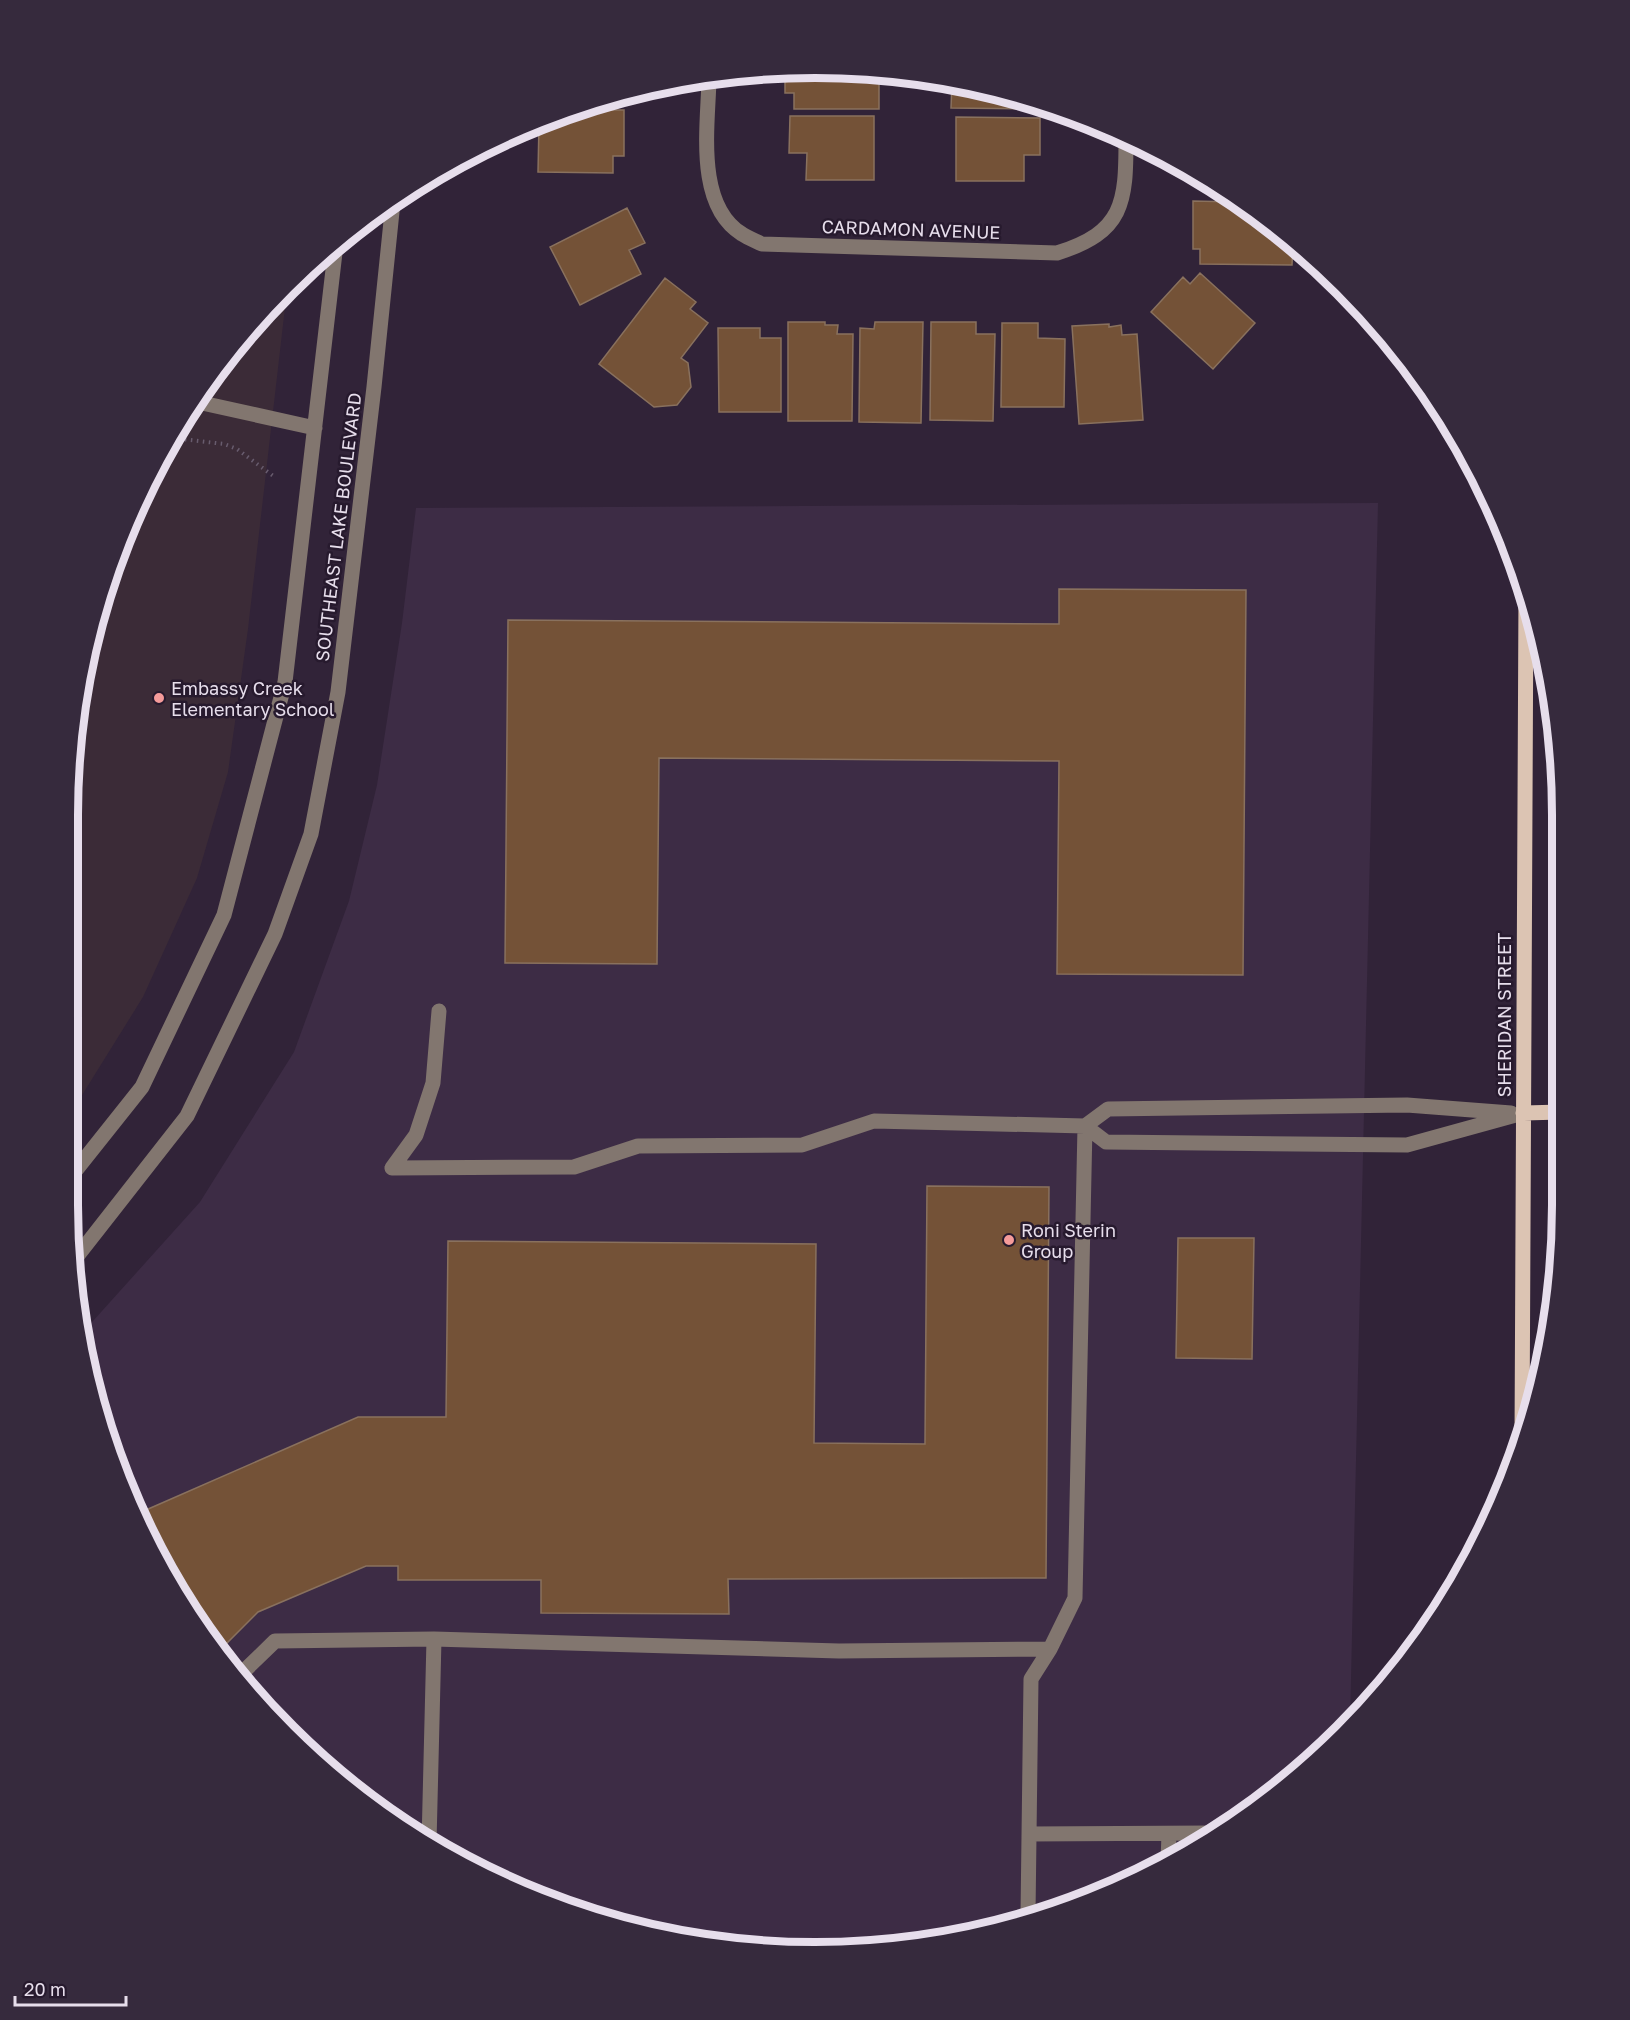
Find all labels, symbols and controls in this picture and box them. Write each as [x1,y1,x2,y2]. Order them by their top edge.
street label: CARDAMON AVENUE [821,215,1001,243]
street label: SOUTHEAST LAKE BOULEVARD [311,391,365,663]
place label: Embassy Creek Elementary School [171,677,335,720]
marker: Embassy Creek Elementary School [152,691,166,705]
street label: SHERIDAN STREET [1493,933,1515,1097]
place label: Roni Sterin Group [1021,1219,1116,1262]
marker: Roni Sterin Group [1002,1233,1016,1247]
scale bar [15,1969,126,2007]
text: 20 m [24,1978,66,2000]

